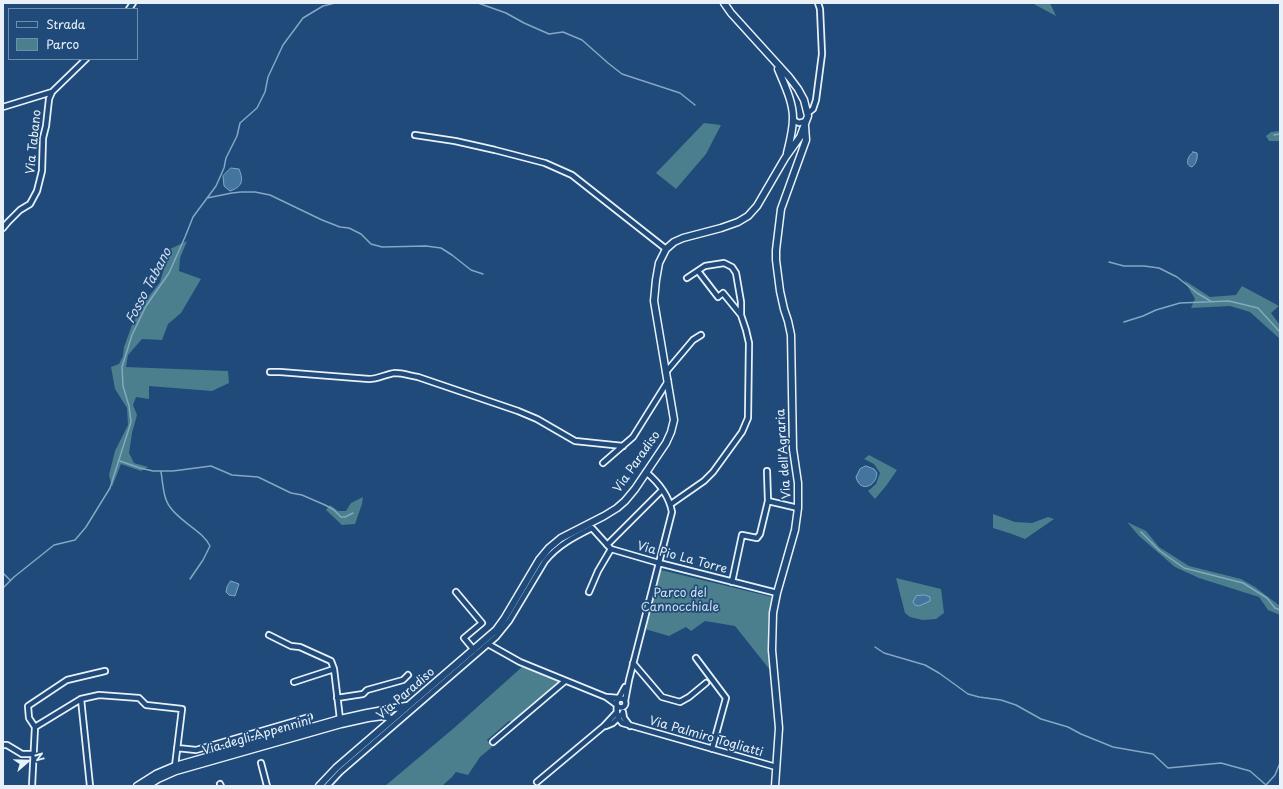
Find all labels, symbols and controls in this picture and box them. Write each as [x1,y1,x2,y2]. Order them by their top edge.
legend [8,8,138,60]
text: Strada [46,15,85,33]
text: Parco [46,35,79,53]
street label: Via Tabano [23,109,45,175]
water label: Fosso Tabano [123,246,175,326]
street label: Via dell'Agraria [774,408,794,500]
street label: Via Paradiso [611,429,663,495]
street label: Via Pio La Torre [635,539,729,577]
park label: Parco del Cannocchiale [641,587,719,615]
street label: Via Paradiso [374,665,438,723]
street label: Via degli Appennini [201,714,313,758]
street label: Via Palmiro Togliatti [647,714,765,760]
north arrow [8,741,48,781]
text: N [30,750,49,764]

